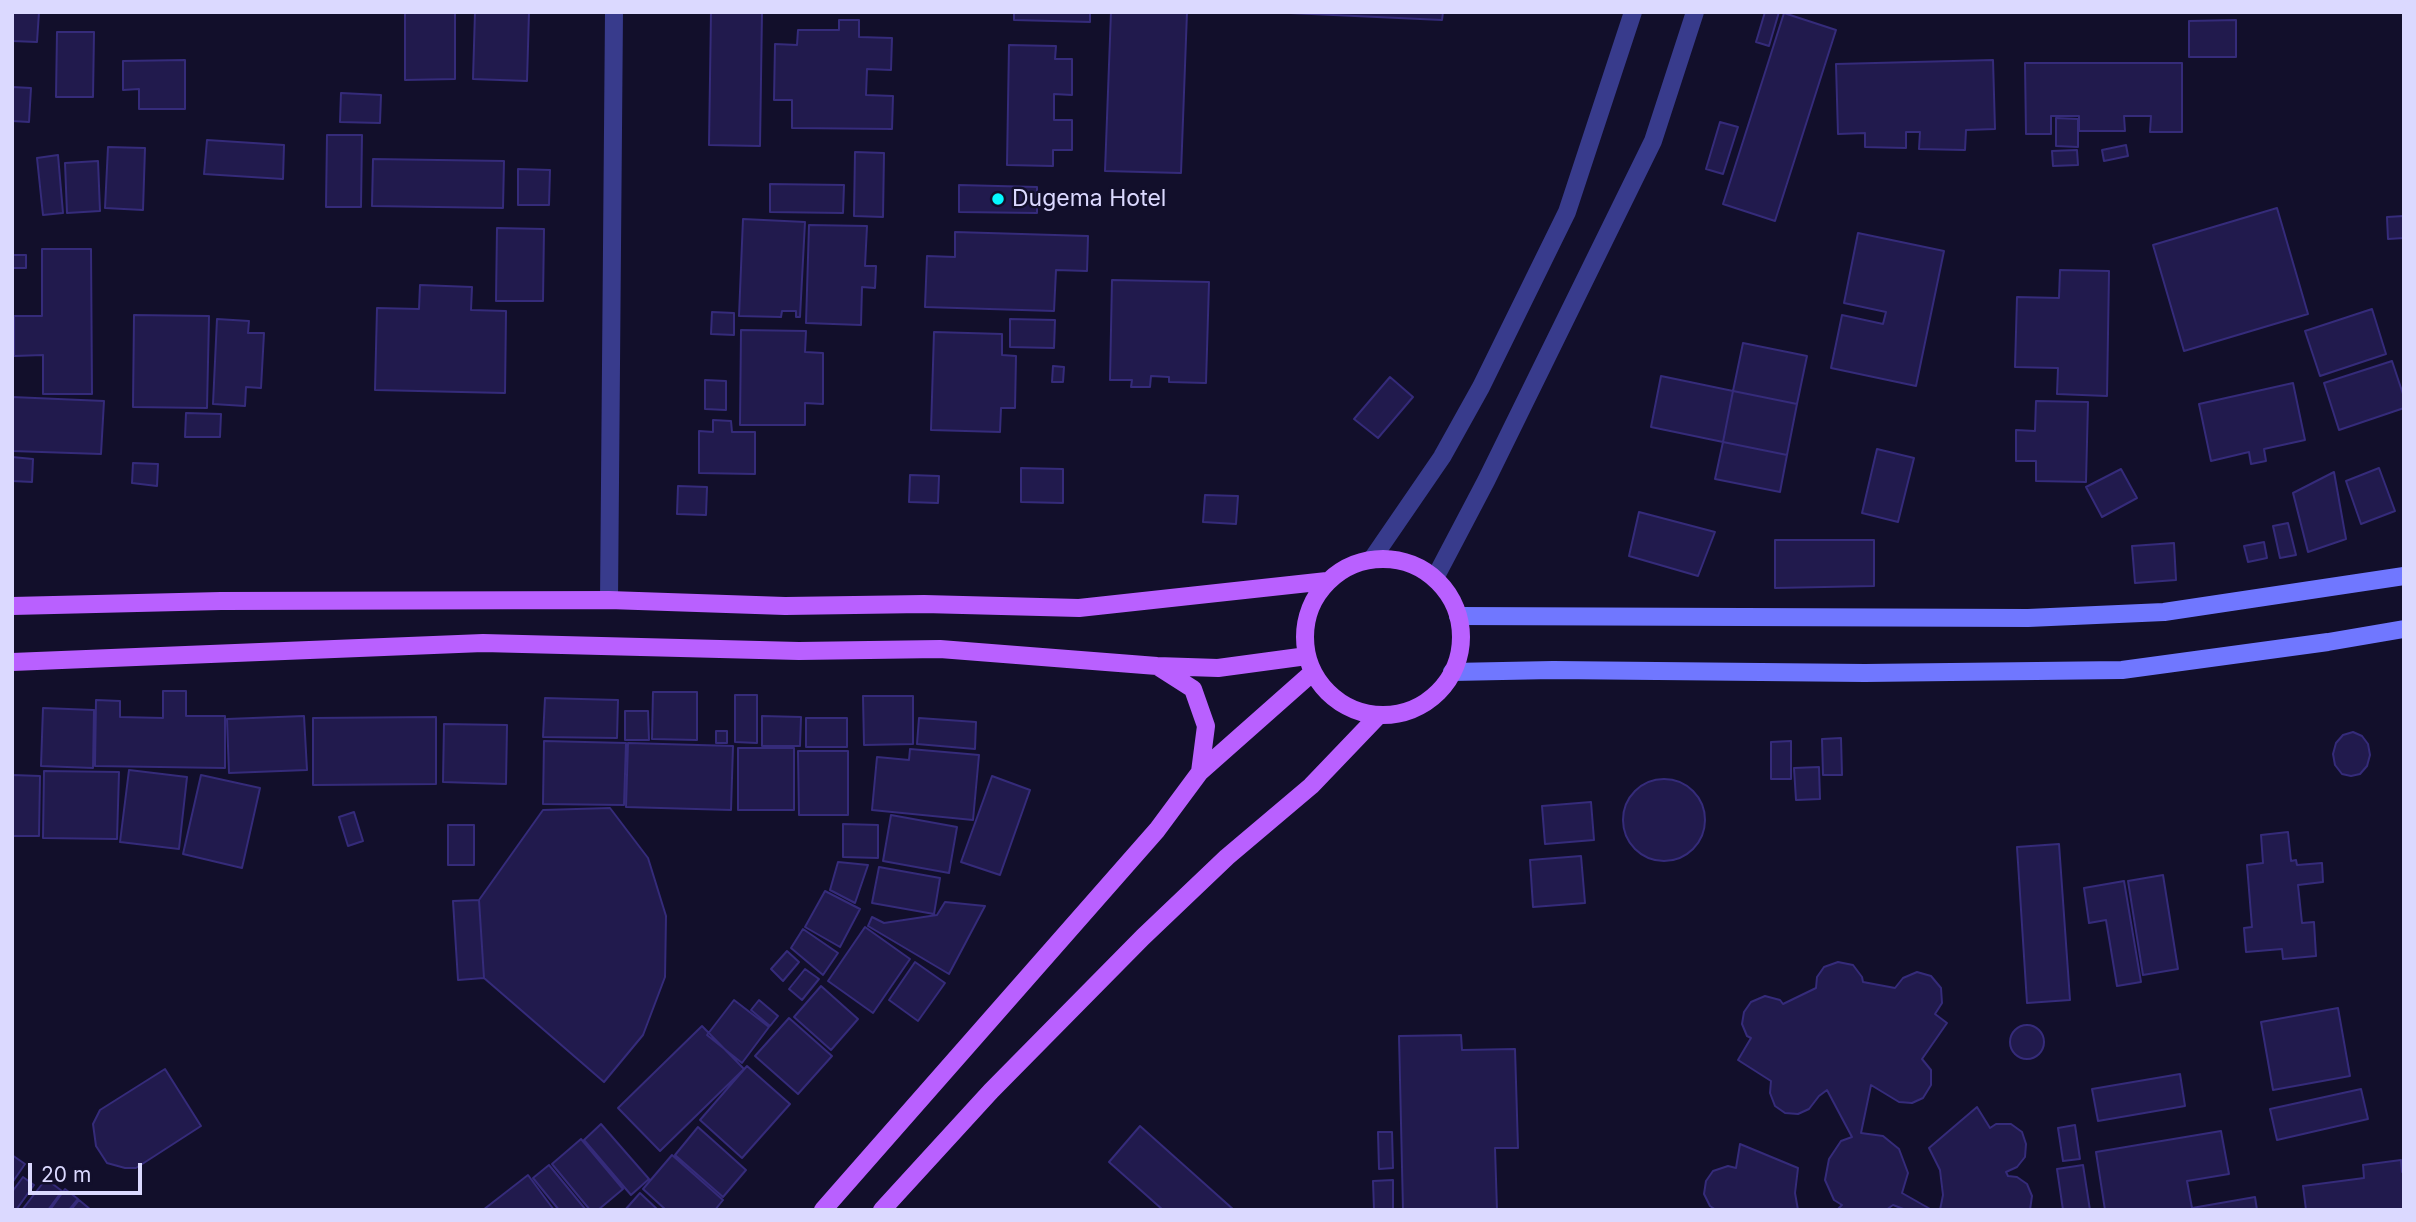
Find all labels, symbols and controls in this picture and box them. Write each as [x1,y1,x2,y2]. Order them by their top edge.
place label: Dugema Hotel [1012,185,1166,213]
marker: Dugema Hotel [990,191,1006,207]
scale bar [32,1148,145,1192]
text: 20 m [41,1162,91,1187]

